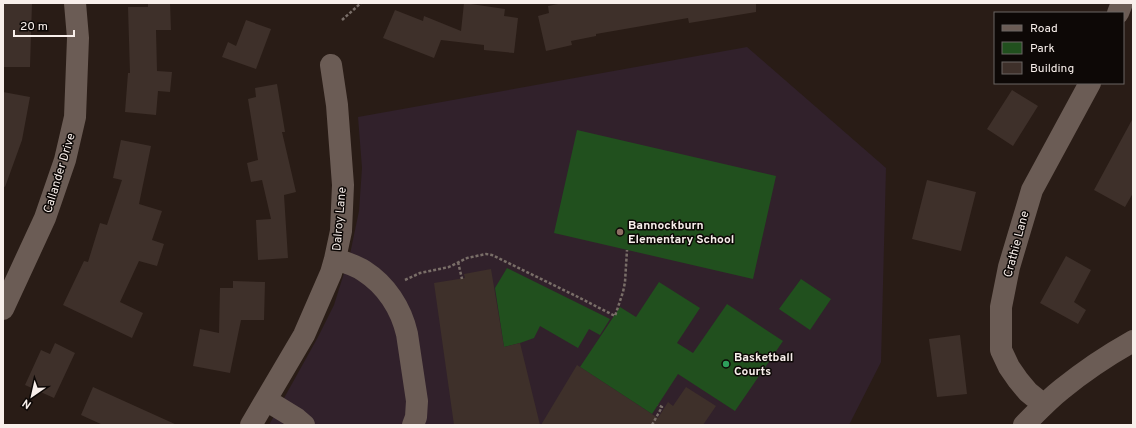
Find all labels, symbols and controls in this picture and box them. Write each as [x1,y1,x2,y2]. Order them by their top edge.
scale bar [14,12,74,38]
legend [994,12,1124,84]
text: 20 m [20,19,48,35]
text: Road [1030,21,1058,37]
text: Park [1030,41,1055,57]
text: Building [1030,61,1074,77]
street label: Callander Drive [40,131,80,215]
street label: Dalroy Lane [329,186,351,252]
street label: Crathie Lane [1000,209,1034,279]
place label: Bannockburn Elementary School [628,218,734,248]
marker: Bannockburn Elementary School [615,227,625,237]
place label: Basketball Courts [734,350,793,380]
marker: Basketball Courts [721,359,731,369]
north arrow [12,376,52,416]
text: N [20,395,34,411]

